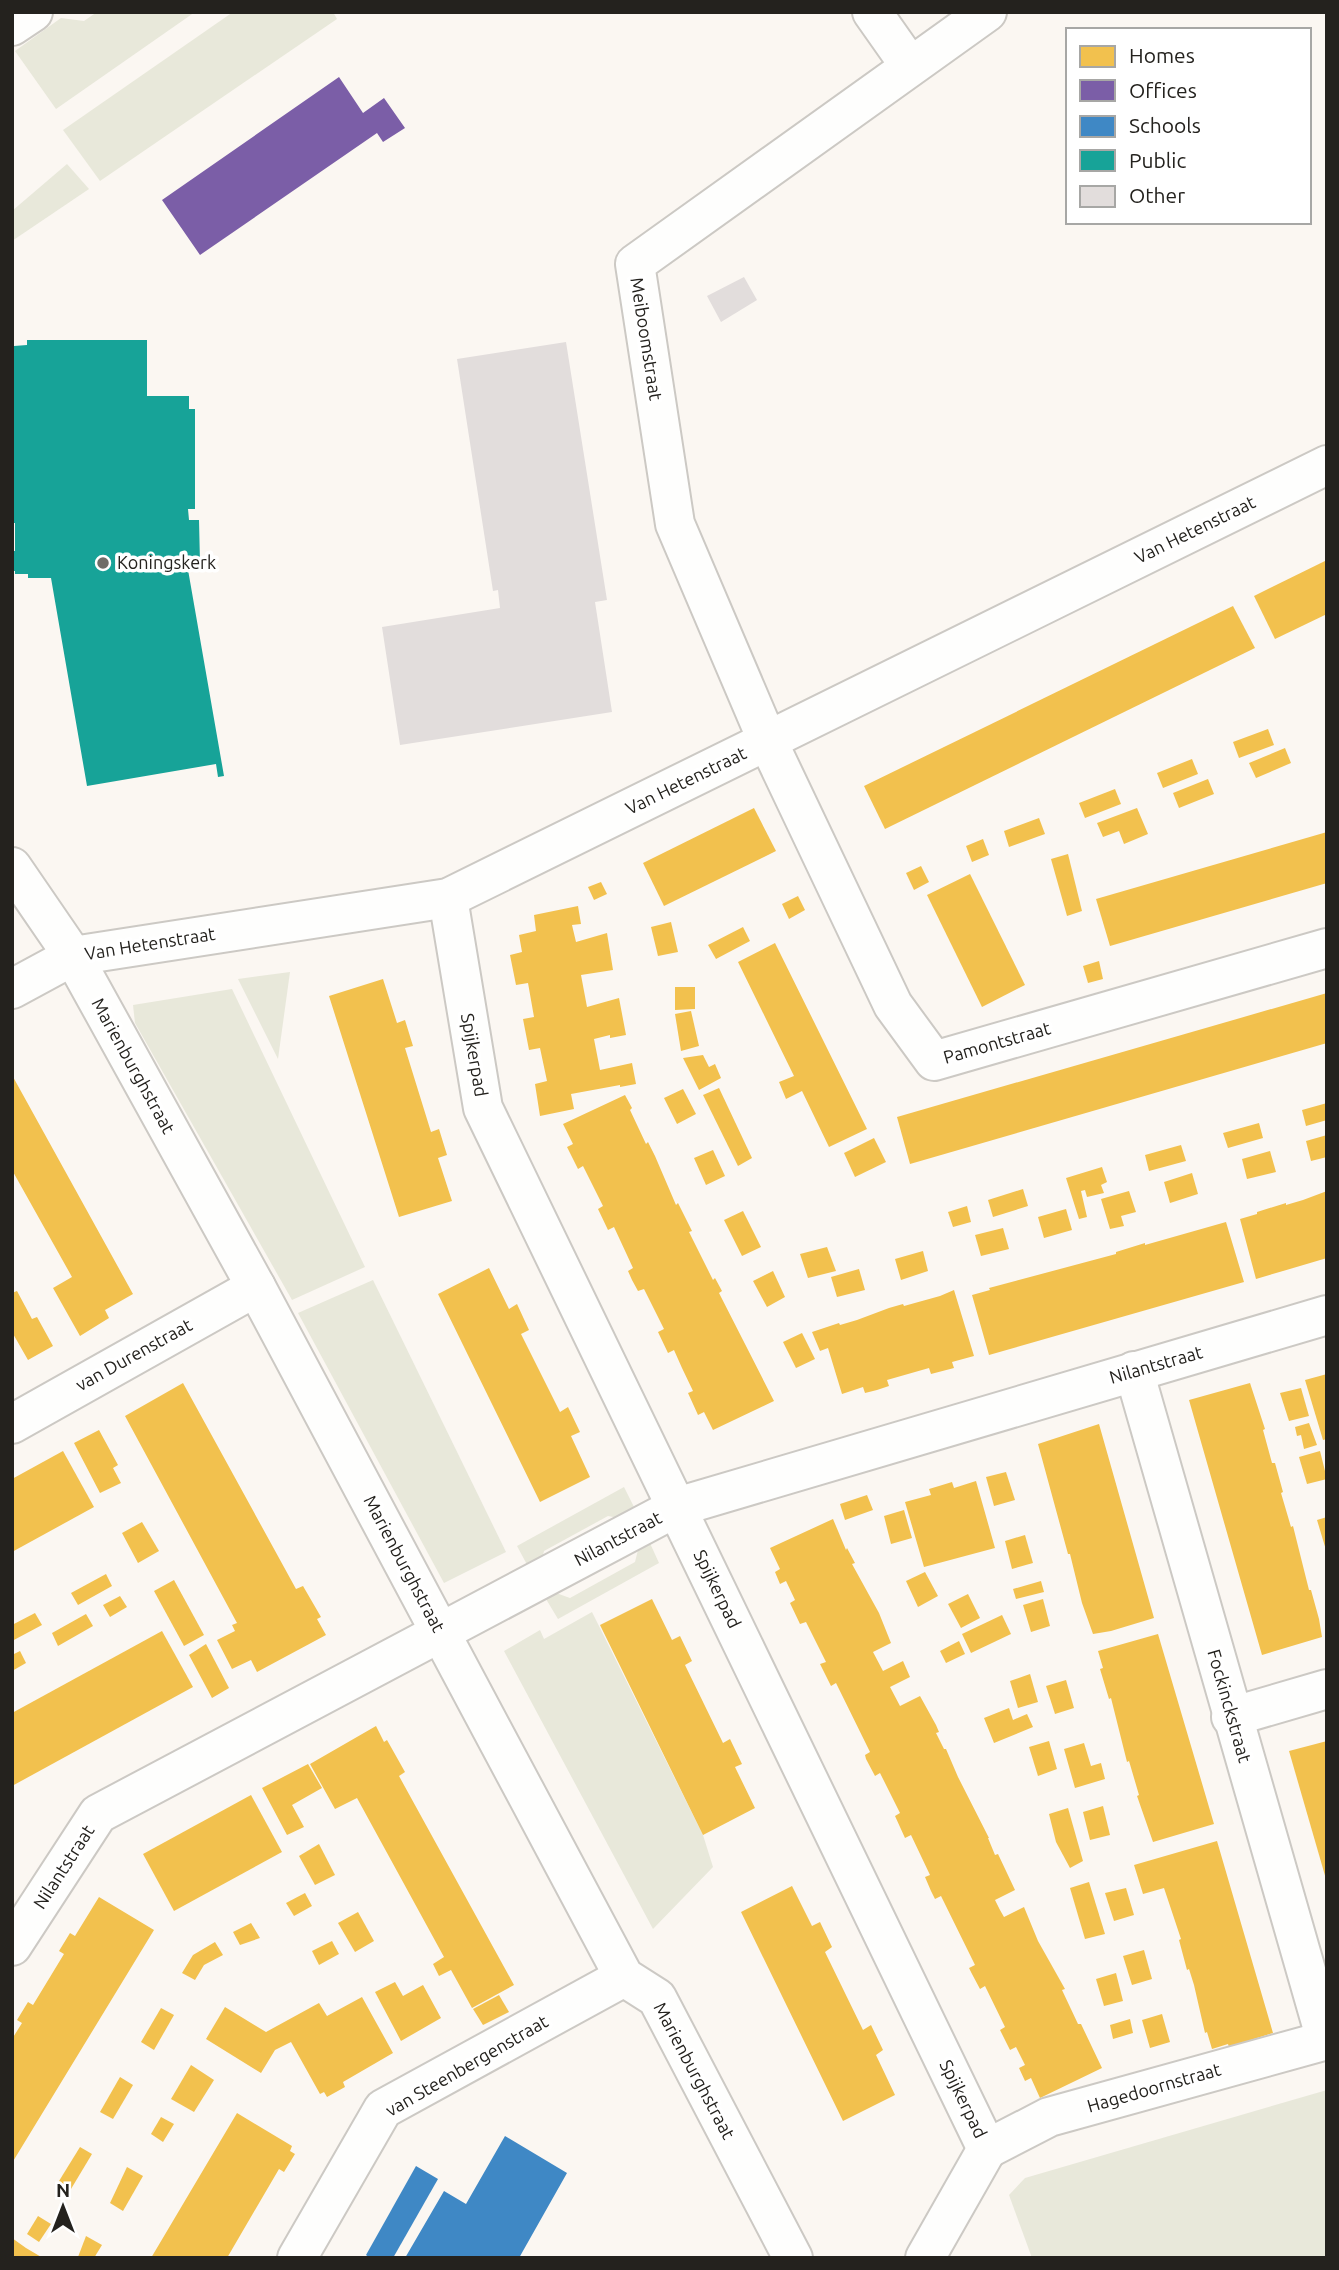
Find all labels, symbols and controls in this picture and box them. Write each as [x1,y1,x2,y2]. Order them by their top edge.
legend [1066,28,1311,224]
text: Homes [1129,43,1195,67]
text: Offices [1129,78,1197,102]
text: Schools [1129,113,1201,137]
text: Public [1129,148,1186,172]
text: Other [1129,183,1185,207]
street label: Meiboomstraat [627,276,667,402]
street label: Van Hetenstraat [1131,491,1258,567]
place label: Koningskerk [117,552,216,572]
marker: Koningskerk [95,555,111,571]
street label: Van Hetenstraat [622,742,749,818]
street label: Van Hetenstraat [83,923,216,963]
street label: Marienburghstraat [88,994,179,1137]
street label: Spijkerpad [458,1011,492,1098]
street label: Pamontstraat [941,1017,1053,1067]
street label: van Durenstraat [72,1314,195,1394]
street label: Nilantstraat [1107,1341,1205,1387]
street label: Marienburghstraat [360,1492,449,1635]
street label: Nilantstraat [571,1507,665,1569]
street label: Spijkerpad [690,1546,745,1631]
street label: Fockinckstraat [1204,1647,1256,1765]
street label: Nilantstraat [29,1821,98,1912]
street label: Marienburghstraat [650,1999,739,2142]
street label: van Steenbergenstraat [382,2010,551,2120]
street label: Spijkerpad [936,2056,991,2141]
street label: Hagedoornstraat [1085,2058,1223,2116]
north arrow [28,2172,98,2242]
text: N [56,2179,70,2201]

